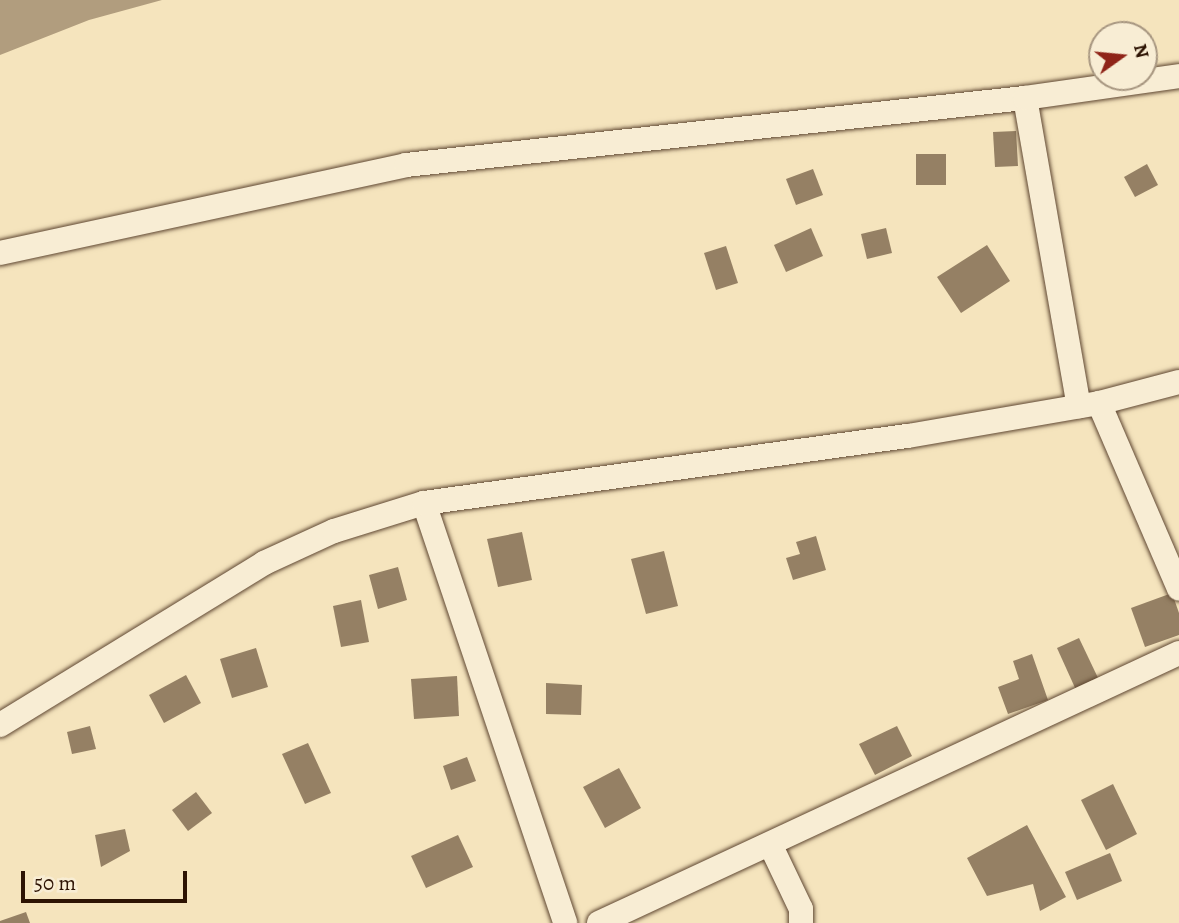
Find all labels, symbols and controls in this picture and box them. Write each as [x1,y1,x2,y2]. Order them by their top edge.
north arrow [1088,21,1158,91]
text: N [1127,41,1156,61]
scale bar [24,856,191,900]
text: 50 m [34,869,76,897]

